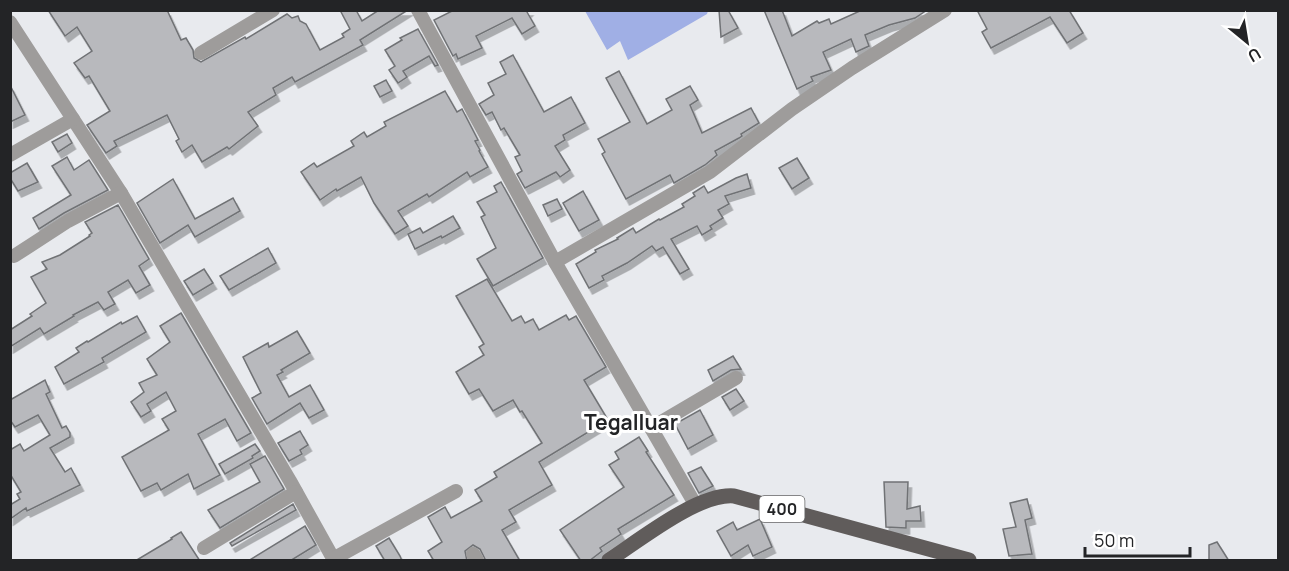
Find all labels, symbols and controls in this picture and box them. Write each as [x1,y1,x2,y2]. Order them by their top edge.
north arrow [1217,12,1277,72]
text: U [1244,43,1265,67]
district label: Tegalluar [584,408,678,436]
road number: 400 [760,496,804,522]
scale bar [1085,520,1190,558]
text: 50 m [1094,528,1134,552]

